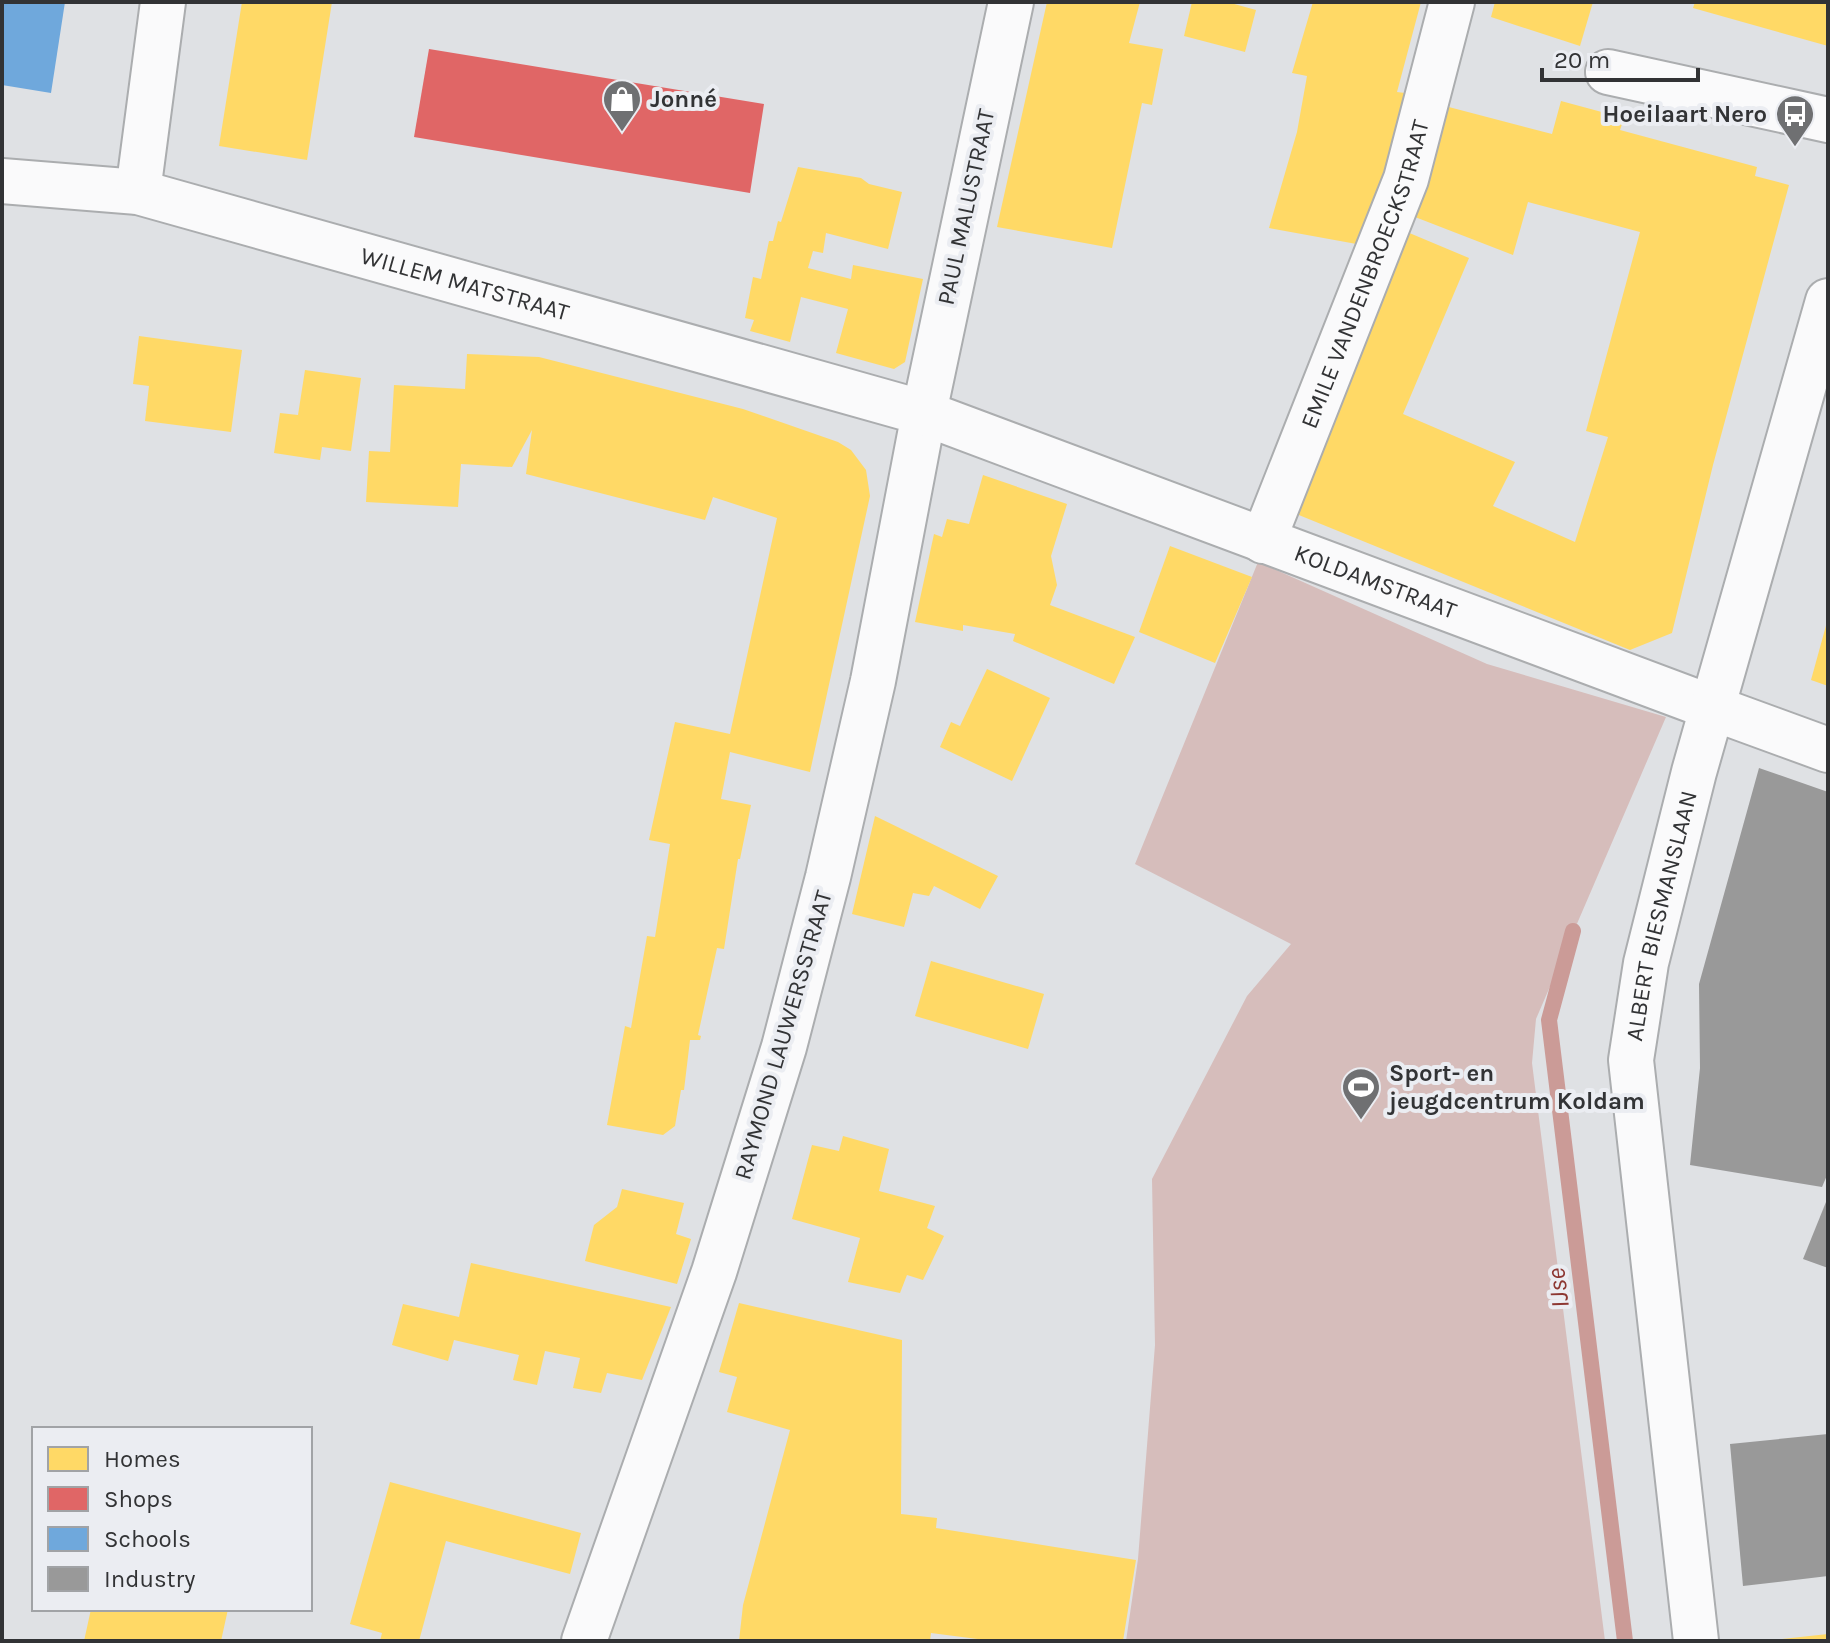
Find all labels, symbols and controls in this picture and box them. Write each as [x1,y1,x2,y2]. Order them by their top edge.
scale bar [1542,32,1698,82]
text: 20 m [1554,46,1610,74]
shop icon: Jonné [601,78,643,133]
place label: Jonné [650,85,717,113]
bus stop icon: Hoeilaart Nero [1774,93,1816,148]
place label: Hoeilaart Nero [1603,100,1767,128]
street label: PAUL MALUSTRAAT [932,106,1000,308]
street label: EMILE VANDENBROECKSTRAAT [1295,117,1435,432]
street label: WILLEM MATSTRAAT [357,241,572,327]
street label: KOLDAMSTRAAT [1290,539,1460,625]
street label: ALBERT BIESMANSLAAN [1620,788,1703,1043]
street label: RAYMOND LAUWERSSTRAAT [728,887,838,1183]
place label: Sport- en jeugdcentrum Koldam [1387,1059,1645,1115]
sports icon: Sport- en jeugdcentrum Koldam [1340,1066,1382,1121]
water label: IJse [1540,1266,1576,1310]
legend [32,1427,312,1611]
text: Homes [104,1445,181,1473]
text: Shops [104,1485,173,1513]
text: Schools [104,1525,191,1553]
text: Industry [104,1565,195,1593]

